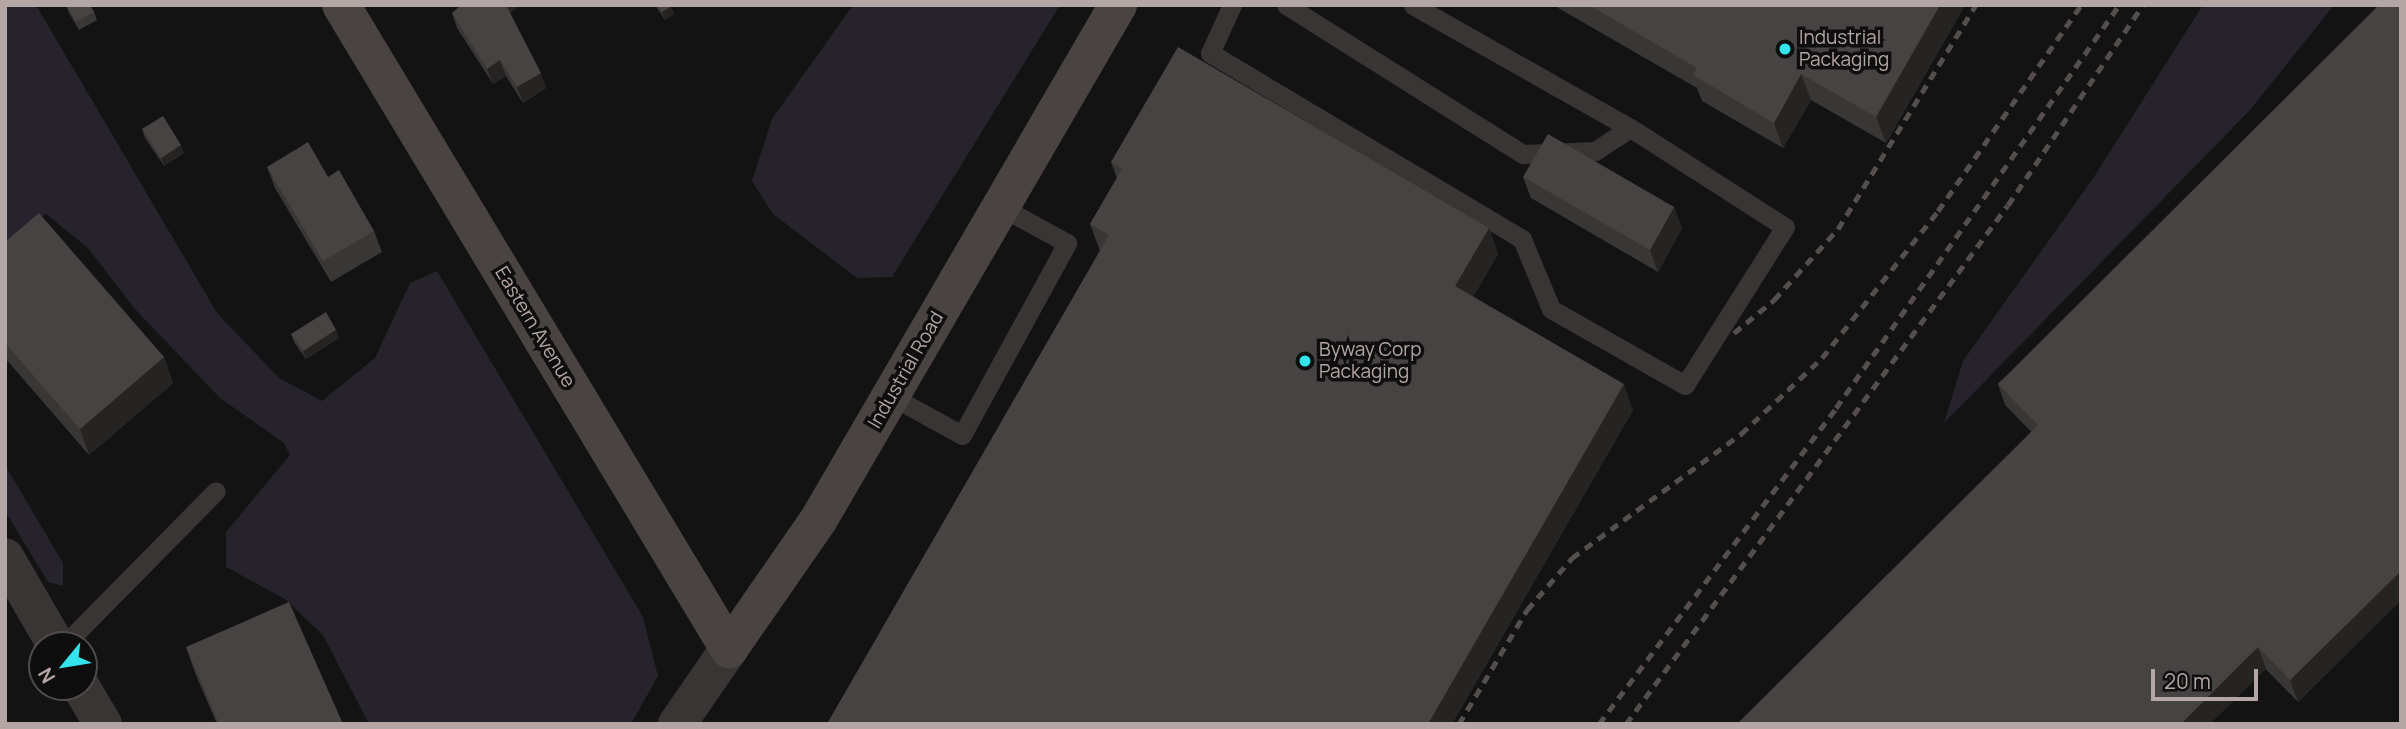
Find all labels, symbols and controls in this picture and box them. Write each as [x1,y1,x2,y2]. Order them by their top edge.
place label: Industrial Packaging [1799,27,1889,71]
marker: Industrial Packaging [1777,41,1793,57]
street label: Eastern Avenue [490,263,580,391]
street label: Industrial Road [863,308,949,432]
place label: Byway Corp Packaging [1319,339,1421,383]
marker: Byway Corp Packaging [1297,353,1313,369]
north arrow [28,631,98,701]
scale bar [2154,656,2261,700]
text: N [32,663,61,688]
text: 20 m [2164,667,2211,695]

